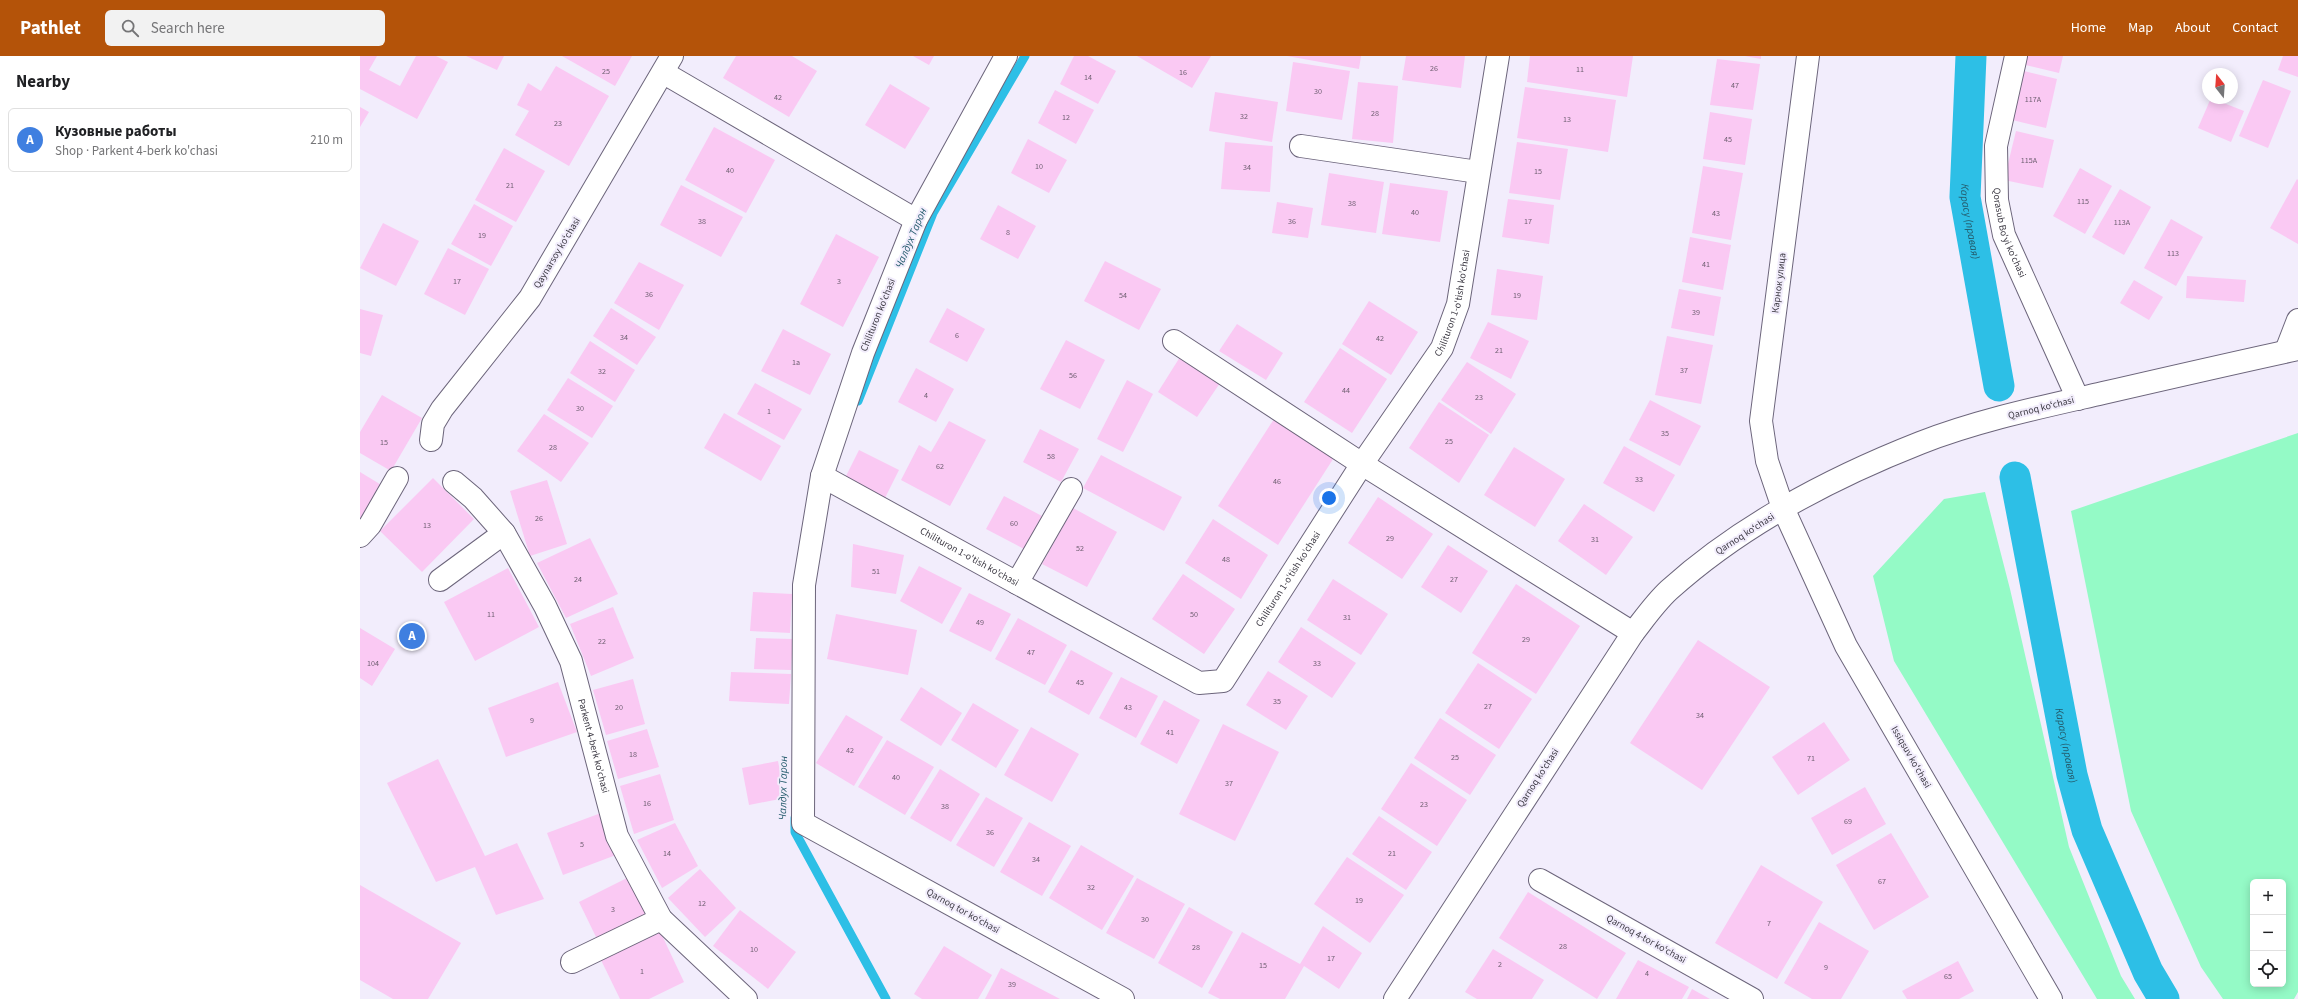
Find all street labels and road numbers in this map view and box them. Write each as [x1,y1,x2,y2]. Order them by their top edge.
street label: Qorasub Bo'yi ko'chasi [1990,188,2029,280]
street label: Qaynarsoy koʻchasi [530,215,584,291]
street label: Chilituron 1-o'tish ko'chasi [1431,249,1474,360]
street label: Карнок улица [1768,252,1790,314]
street label: Chilituron ko'chasi [857,276,899,354]
street label: Qarnoq koʻchasi [2007,393,2075,423]
street label: Qarnoq koʻchasi [1713,510,1777,558]
street label: Chilituron 1-o'tish ko'chasi [917,524,1021,590]
street label: Chilituron 1-o'tish ko'chasi [1252,529,1324,630]
street label: Parkent 4-berk ko'chasi [574,697,612,795]
street label: Issiqsuv koʻchasi [1888,723,1934,791]
street label: Qarnoq koʻchasi [1514,746,1562,810]
street label: Qarnoq tor koʻchasi [924,885,1002,937]
street label: Qarnoq 4-tor koʻchasi [1603,911,1689,967]

